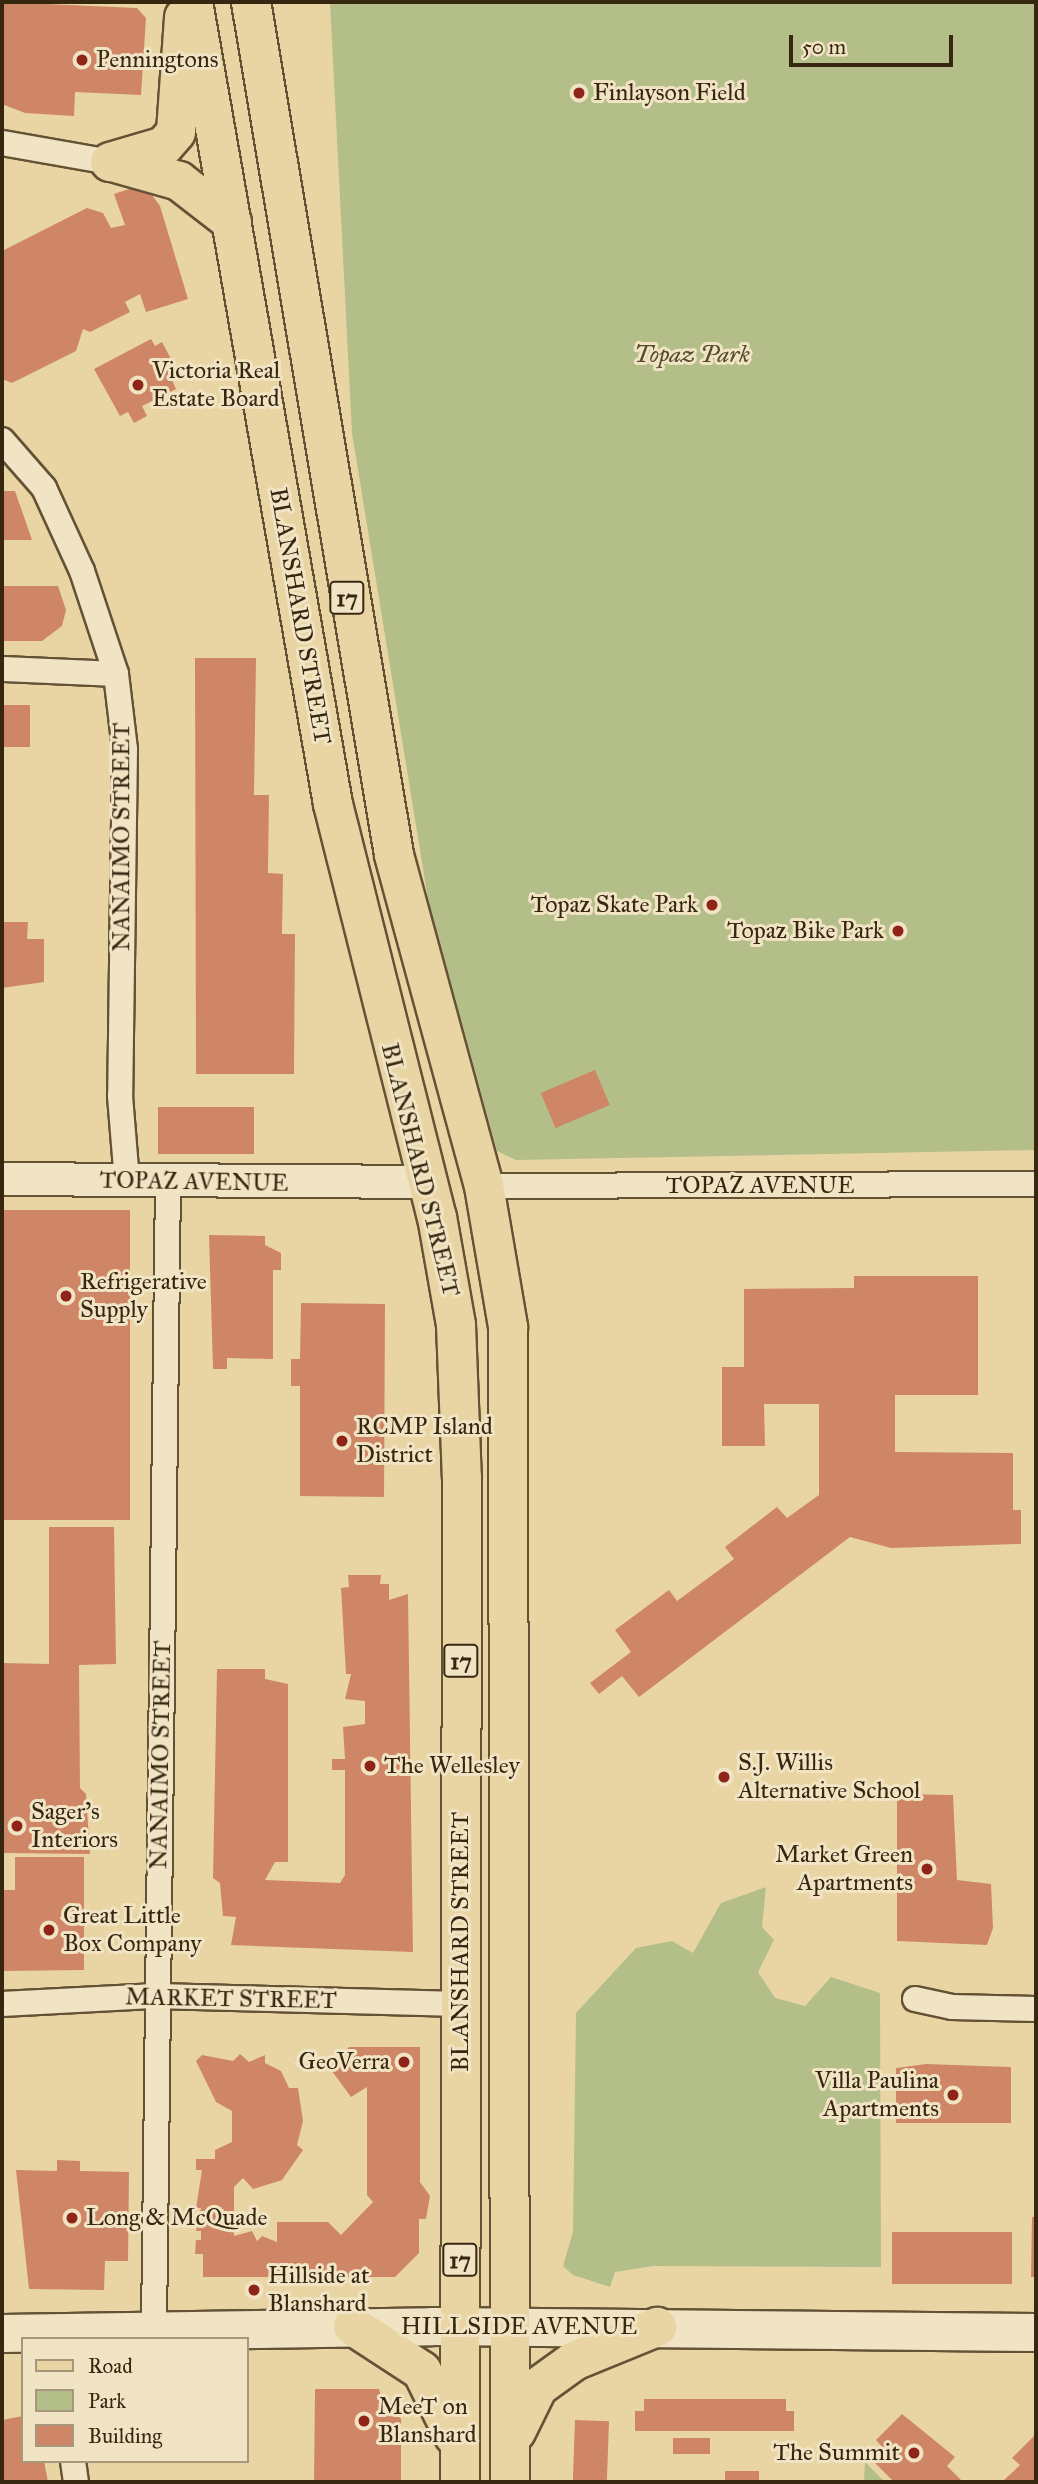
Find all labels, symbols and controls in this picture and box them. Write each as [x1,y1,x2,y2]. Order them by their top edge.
scale bar [793,21,958,65]
text: 50 m [802,34,846,60]
place label: Penningtons [96,46,218,74]
marker: Penningtons [74,52,90,68]
place label: Finlayson Field [593,79,746,107]
marker: Finlayson Field [571,85,587,101]
park label: Topaz Park [634,341,750,369]
place label: Victoria Real Estate Board [152,357,280,413]
marker: Victoria Real Estate Board [130,377,146,393]
street label: BLANSHARD STREET [263,485,337,747]
road number: 17 [328,578,366,618]
street label: NANAIMO STREET [108,723,136,951]
place label: Topaz Skate Park [531,891,698,919]
marker: Topaz Skate Park [704,897,720,913]
place label: Topaz Bike Park [727,917,884,945]
marker: Topaz Bike Park [890,923,906,939]
street label: BLANSHARD STREET [375,1040,465,1300]
street label: TOPAZ AVENUE [99,1166,289,1198]
street label: TOPAZ AVENUE [666,1172,854,1200]
place label: Refrigerative Supply [80,1268,207,1324]
marker: Refrigerative Supply [58,1288,74,1304]
place label: RCMP Island District [356,1413,493,1469]
marker: RCMP Island District [334,1433,350,1449]
street label: NANAIMO STREET [145,1640,177,1870]
road number: 17 [442,1642,480,1680]
place label: S.J. Willis Alternative School [738,1749,921,1805]
place label: The Wellesley [384,1752,520,1780]
marker: The Wellesley [362,1758,378,1774]
marker: S.J. Willis Alternative School [716,1769,732,1785]
place label: Sager's Interiors [31,1798,118,1854]
street label: BLANSHARD STREET [447,1812,475,2072]
marker: Sager's Interiors [9,1818,25,1834]
place label: Market Green Apartments [775,1841,913,1897]
marker: Market Green Apartments [919,1861,935,1877]
place label: Great Little Box Company [63,1902,201,1958]
marker: Great Little Box Company [41,1922,57,1938]
street label: MARKET STREET [125,1983,337,2015]
place label: GeoVerra [299,2048,390,2076]
marker: GeoVerra [396,2054,412,2070]
place label: Villa Paulina Apartments [815,2067,939,2123]
marker: Villa Paulina Apartments [945,2087,961,2103]
place label: Long & McQuade [86,2204,267,2232]
marker: Long & McQuade [64,2210,80,2226]
road number: 17 [441,2240,479,2280]
place label: Hillside at Blanshard [268,2262,369,2318]
marker: Hillside at Blanshard [246,2282,262,2298]
street label: HILLSIDE AVENUE [401,2313,637,2341]
legend [21,2337,248,2463]
text: Road [88,2353,133,2379]
text: Park [88,2388,126,2414]
place label: MeeT on Blanshard [378,2393,477,2449]
marker: MeeT on Blanshard [356,2413,372,2429]
text: Building [88,2423,162,2449]
place label: The Summit [773,2439,900,2467]
marker: The Summit [906,2445,922,2461]

